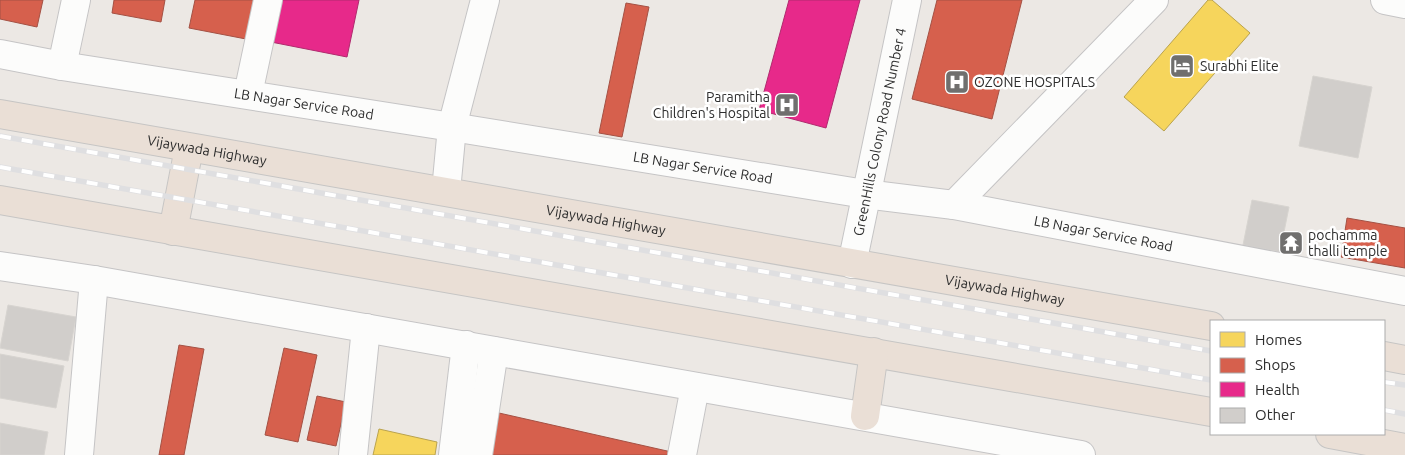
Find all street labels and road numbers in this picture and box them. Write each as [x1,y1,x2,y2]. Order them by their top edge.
street label: GreenHills Colony Road Number 4 [850,26,909,237]
street label: LB Nagar Service Road [233,85,375,123]
street label: Vijaywada Highway [146,132,268,169]
street label: LB Nagar Service Road [632,149,774,187]
street label: Vijaywada Highway [545,202,667,238]
street label: LB Nagar Service Road [1033,212,1174,255]
street label: Vijaywada Highway [944,272,1066,308]

